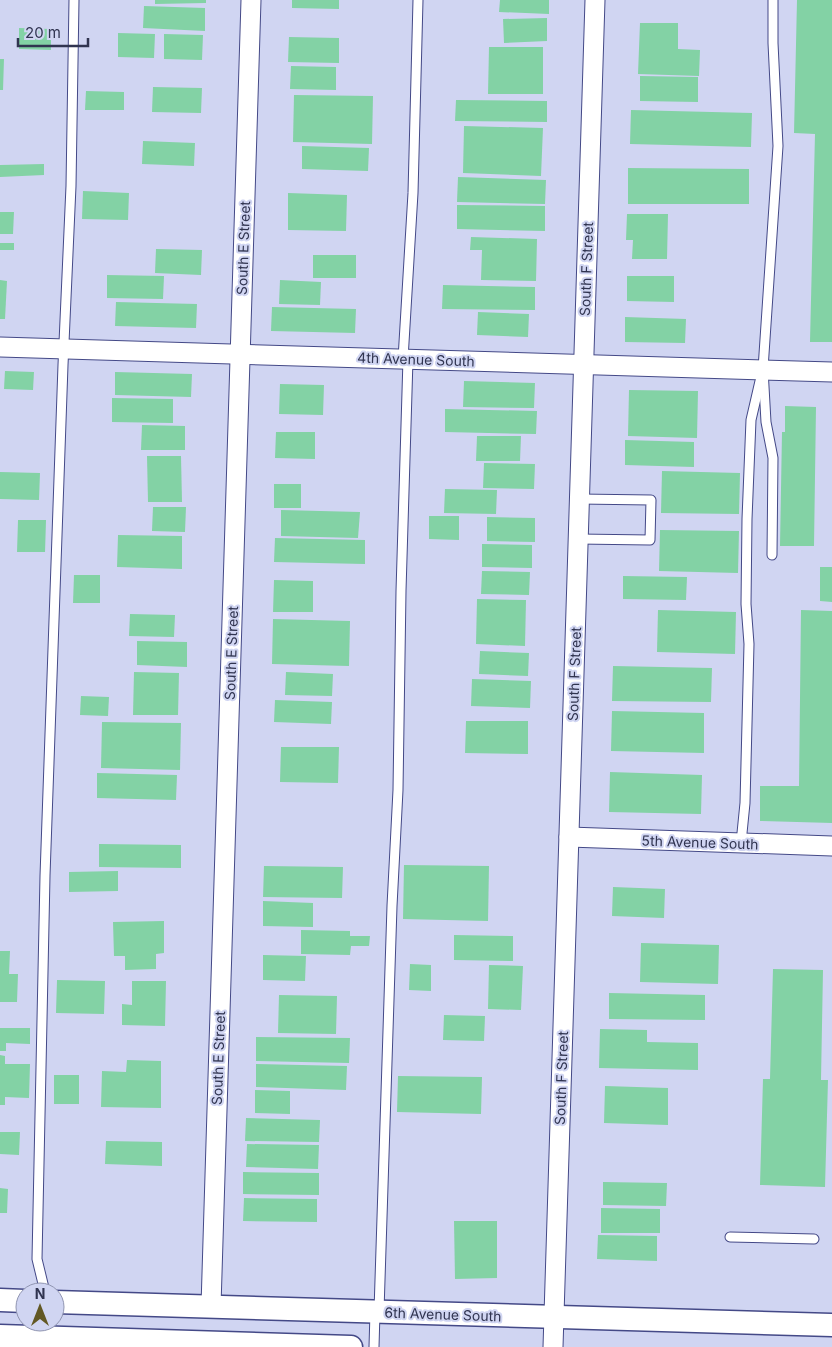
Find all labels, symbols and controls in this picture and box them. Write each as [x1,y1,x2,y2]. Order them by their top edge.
scale bar [18,15,88,47]
text: 20 m [25,23,61,42]
street label: South E Street [233,200,253,295]
street label: South F Street [576,221,596,316]
street label: 4th Avenue South [357,348,475,370]
street label: South E Street [221,605,241,700]
street label: South F Street [564,626,584,721]
street label: 5th Avenue South [641,831,759,853]
street label: South E Street [208,1010,228,1105]
street label: South F Street [551,1030,571,1125]
north arrow [15,1282,65,1332]
text: N [35,1285,45,1302]
street label: 6th Avenue South [384,1303,502,1325]

